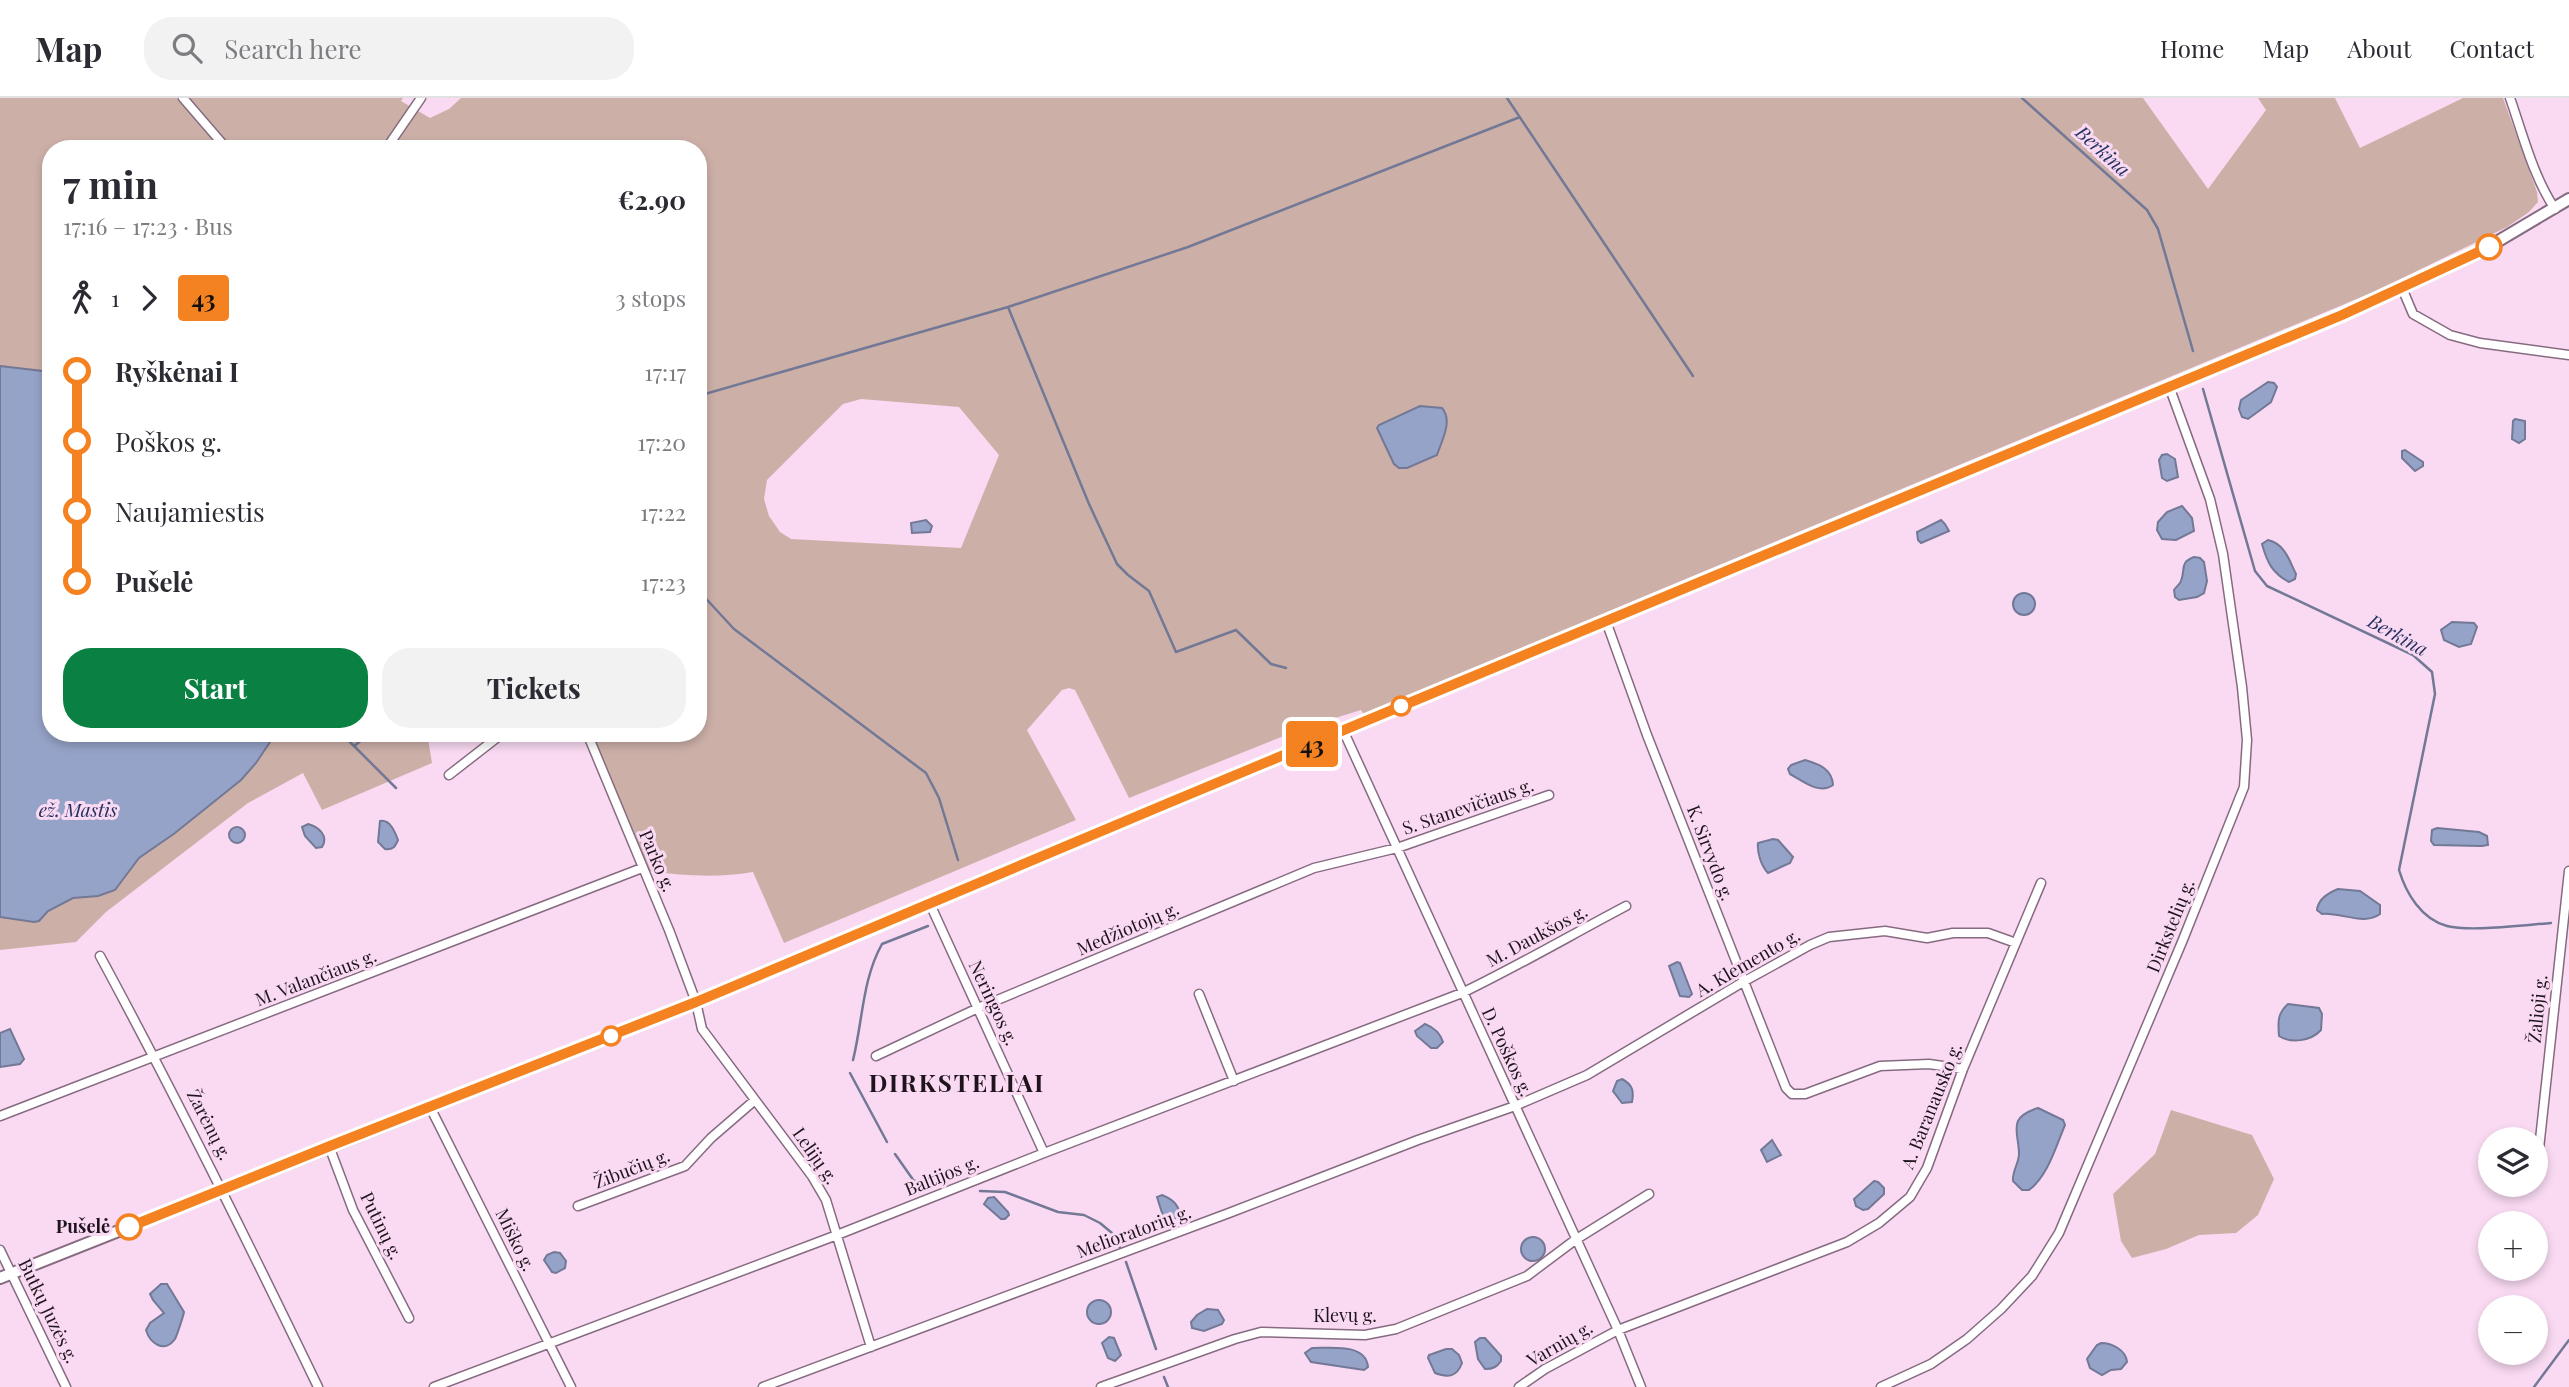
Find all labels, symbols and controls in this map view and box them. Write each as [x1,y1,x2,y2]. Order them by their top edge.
search box [144,17,634,80]
text: Map [35,26,102,70]
icon: search [168,29,206,67]
text: Search here [224,31,362,66]
text: Home [2160,32,2224,64]
text: Map [2262,32,2309,64]
text: About [2347,32,2411,64]
text: Contact [2449,32,2534,64]
water label: Berkina [2070,118,2136,182]
text: 7 min [63,158,158,209]
text: €2.90 [618,182,686,217]
text: 17:16 – 17:23 · Bus [63,210,233,241]
unlabelled marker [2476,234,2502,260]
icon: walk [63,279,101,317]
icon: forward [130,279,168,317]
text: 1 [111,282,120,313]
text: 43 [192,282,215,314]
text: 3 stops [615,282,686,313]
text: Ryškėnai I [115,354,239,389]
text: 17:17 [644,356,686,387]
text: Poškos g. [115,424,222,459]
text: 17:20 [637,426,686,457]
text: Naujamiestis [115,494,265,529]
text: 17:22 [640,496,686,527]
text: Pušelė [115,564,193,599]
text: 17:23 [641,566,686,597]
water label: Berkina [2363,607,2433,661]
button: Start [63,648,368,728]
button: Tickets [382,648,686,728]
unlabelled marker [1391,696,1411,716]
line badge: 43 [1280,721,1344,767]
text: 43 [1300,728,1324,760]
street label: S. Stanevičiaus g. [1399,772,1537,840]
water label: ež. Mastis [39,796,117,822]
street label: K. Sirvydo g. [1682,801,1740,904]
street label: Parko g. [634,826,682,895]
street label: Dirkstelių g. [2140,875,2200,976]
street label: Medžiotojų g. [1073,896,1182,960]
street label: M. Daukšos g. [1482,898,1591,972]
street label: A. Klemento g. [1690,923,1804,1002]
street label: M. Valančiaus g. [252,943,380,1011]
street label: Neringos g. [964,956,1024,1049]
street label: Žalioji g. [2521,974,2553,1044]
street label: D. Poškos g. [1477,1003,1539,1100]
unlabelled marker [601,1026,621,1046]
street label: A. Baranausko g. [1895,1039,1967,1173]
district label: DIRKSTELIAI [869,1066,1045,1098]
street label: Žarėnų g. [182,1085,238,1164]
street label: Lelijų g. [788,1122,844,1188]
map controls [2478,1127,2548,1365]
button: layers [2478,1127,2548,1197]
street label: Žibučių g. [590,1143,673,1194]
street label: Baltijos g. [901,1149,982,1201]
street label: Putinų g. [355,1188,409,1263]
street label: Melioratorių g. [1073,1199,1194,1263]
street label: Miško g. [490,1204,541,1275]
button: + [2478,1211,2548,1281]
place label: Pušelė [56,1214,110,1238]
marker: Pušelė [116,1214,142,1240]
street label: Butkų Juzės g. [13,1254,84,1367]
button: − [2478,1295,2548,1365]
street label: Klevų g. [1313,1303,1377,1327]
street label: Varnių g. [1521,1315,1597,1372]

